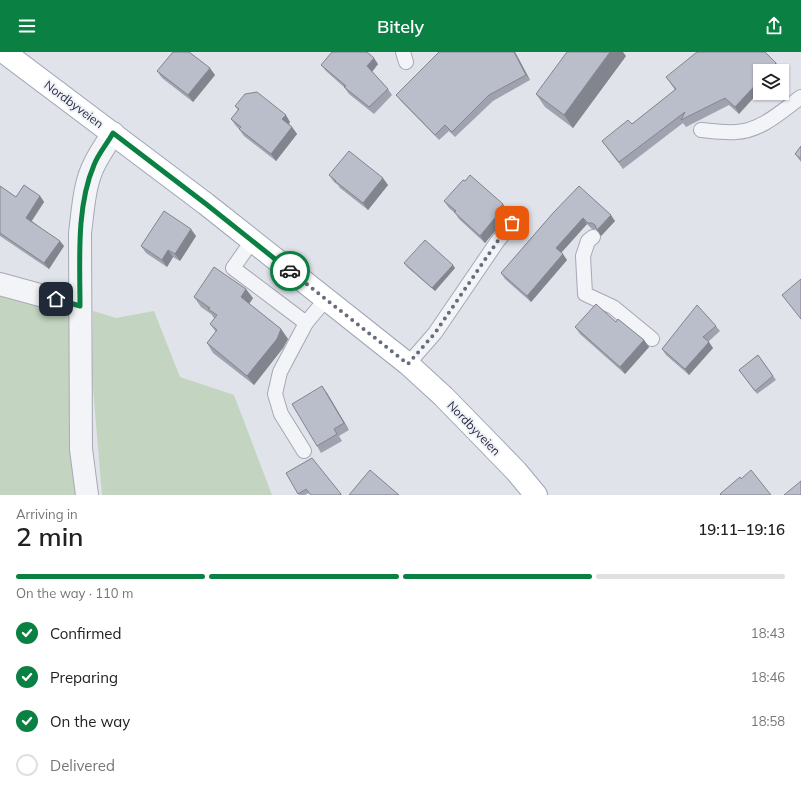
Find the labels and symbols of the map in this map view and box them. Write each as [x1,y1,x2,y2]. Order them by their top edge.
street label: Nordbyveien [41,77,107,131]
pin [495,206,529,240]
courier [270,251,310,291]
pin [39,282,73,316]
street label: Nordbyveien [444,398,504,458]

